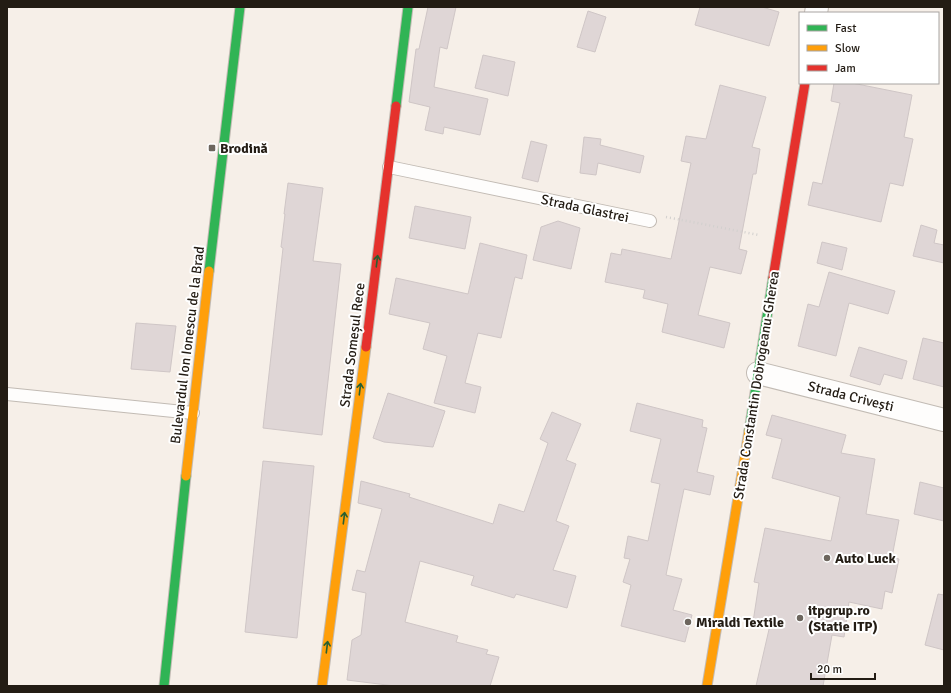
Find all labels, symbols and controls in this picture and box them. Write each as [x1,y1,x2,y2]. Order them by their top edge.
legend [799,12,939,84]
text: Fast [835,21,856,36]
text: Slow [835,41,860,56]
text: Jam [835,61,856,76]
place label: Brodină [220,140,268,157]
marker: Brodină [207,143,217,153]
street label: Strada Glastrei [539,191,630,226]
street label: Bulevardul Ion Ionescu de la Brad [167,245,208,445]
one-way arrow [373,254,381,267]
street label: Strada Constantin Dobrogeanu-Gherea [730,270,783,501]
street label: Strada Someșul Rece [336,282,369,408]
street label: Strada Crivești [806,378,896,415]
one-way arrow [357,383,364,396]
one-way arrow [340,512,348,525]
place label: Auto Luck [835,550,896,567]
marker: Auto Luck [822,553,832,563]
place label: itpgrup.ro (Statie ITP) [808,602,878,635]
marker: itpgrup.ro (Statie ITP) [795,613,805,623]
place label: Miraldi Textile [696,614,784,631]
marker: Miraldi Textile [683,617,693,627]
one-way arrow [323,641,331,654]
scale bar [811,655,875,681]
text: 20 m [817,662,842,677]

